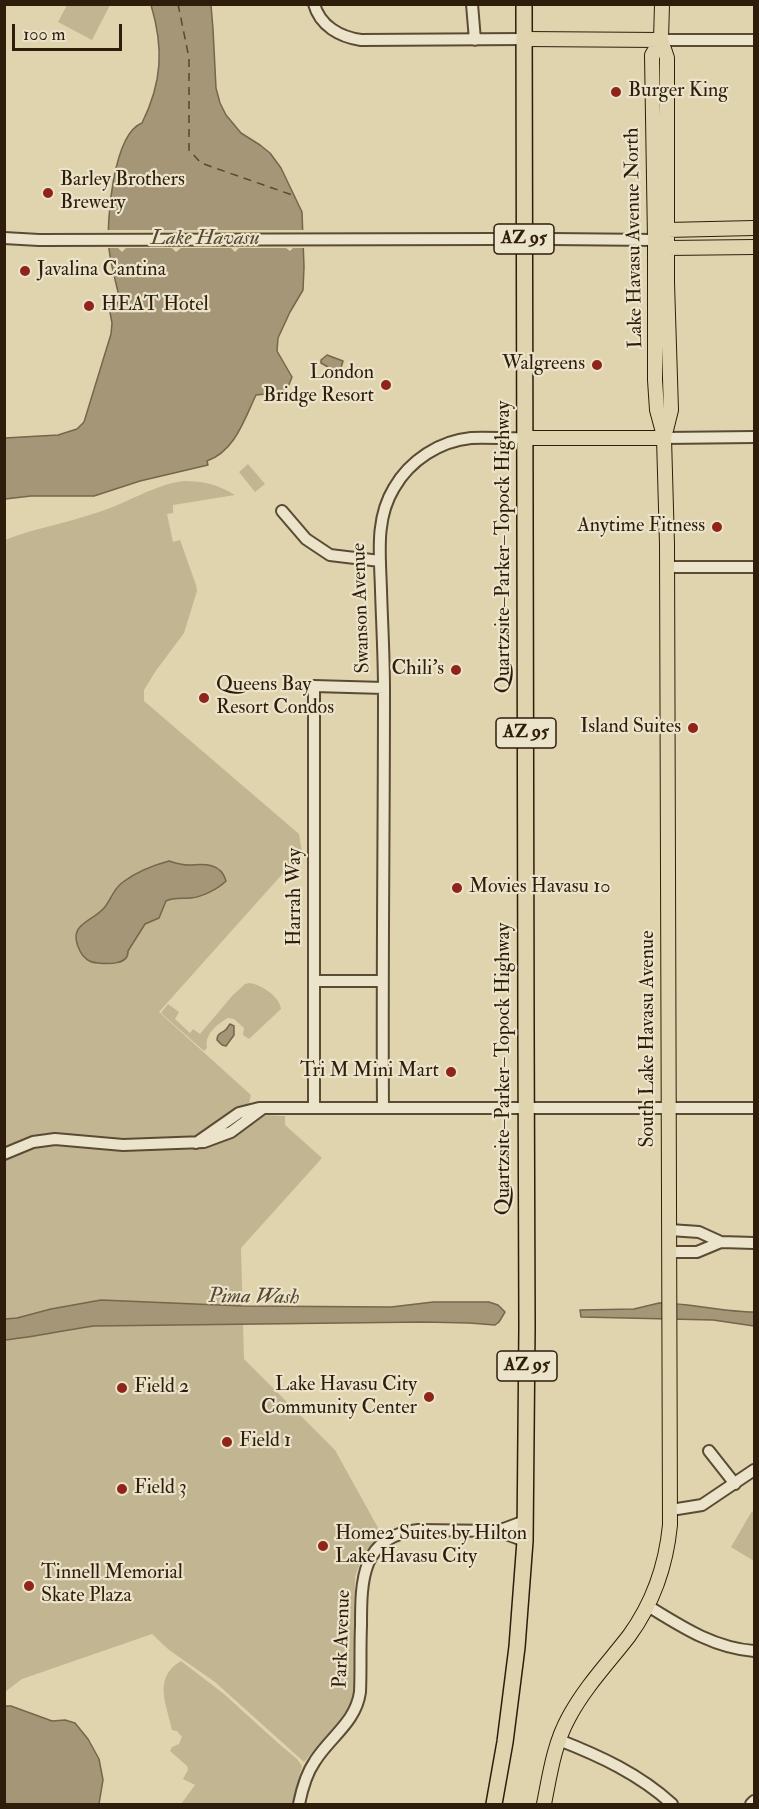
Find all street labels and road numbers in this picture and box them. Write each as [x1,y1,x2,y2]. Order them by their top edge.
street label: Lake Havasu Avenue North [621,127,649,349]
road number: AZ 95 [494,224,554,254]
street label: Quartzsite–Parker–Topock Highway [493,401,517,693]
street label: Swanson Avenue [348,542,376,674]
road number: AZ 95 [496,718,556,748]
street label: Harrah Way [284,848,308,946]
street label: Quartzsite–Parker–Topock Highway [493,923,517,1215]
street label: South Lake Havasu Avenue [637,930,661,1148]
road number: AZ 95 [497,1351,557,1381]
street label: Park Avenue [329,1589,357,1689]

